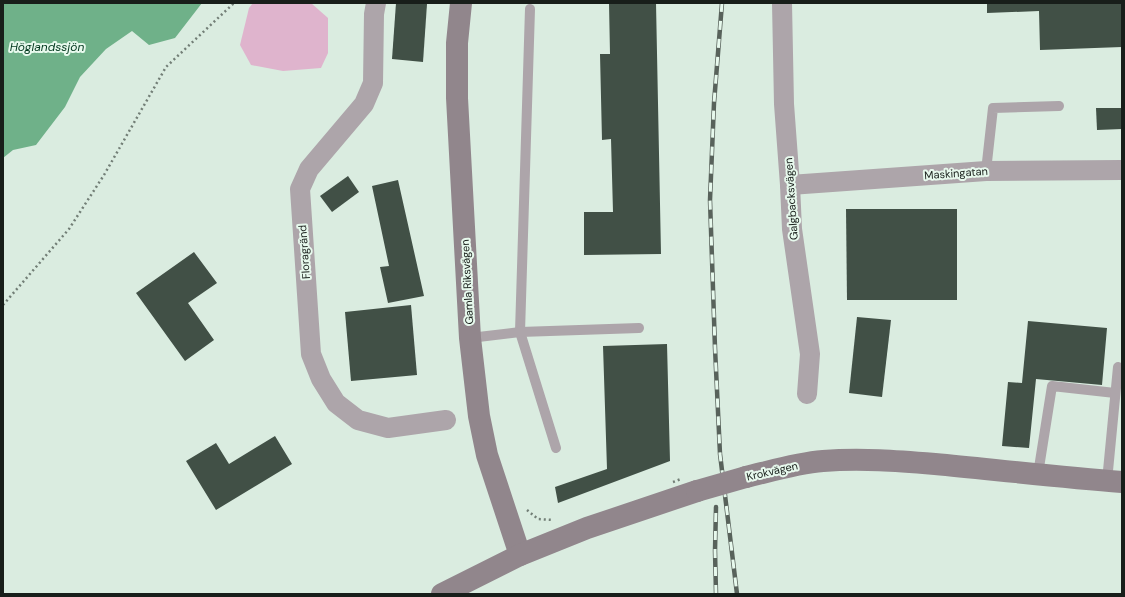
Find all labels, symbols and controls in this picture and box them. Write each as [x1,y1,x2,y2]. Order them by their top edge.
water label: Höglandssjön [10,39,84,55]
street label: Galgbacksvägen [781,157,801,241]
street label: Maskingatan [924,164,988,182]
street label: Floragränd [295,224,313,280]
street label: Gamla Riksvägen [458,239,476,325]
street label: Krokvägen [745,458,799,484]

